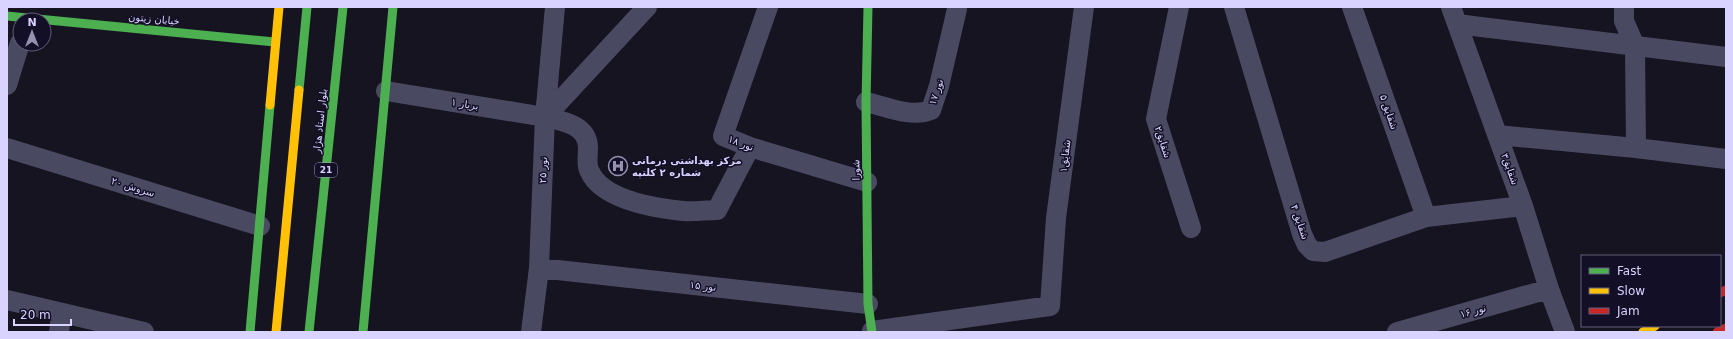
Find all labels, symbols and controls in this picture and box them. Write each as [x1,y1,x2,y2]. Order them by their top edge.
street label: خیابان زیتون [128,11,180,27]
north arrow [12,12,52,52]
text: N [27,16,37,29]
street label: نور ۱۷ [927,78,945,106]
street label: بلوار استاد هژار [311,88,329,155]
street label: شقایق ۵ [1378,93,1400,131]
street label: بریار ۱ [451,96,479,112]
street label: شقایق۲ [1153,125,1173,159]
street label: نور ۱۸ [727,133,755,153]
street label: شقایق۱ [1058,139,1072,173]
street label: شقایق۳ [1499,152,1521,186]
hospital icon: مرکز بهداشتی درمانی شماره ۲ کلتپه [607,155,629,177]
place label: مرکز بهداشتی درمانی شماره ۲ کلتپه [632,155,742,179]
street label: نور ۲۵ [537,156,549,184]
street label: شورا [850,159,862,181]
road number: 21 [315,163,337,177]
street label: سروش ۲۰ [110,175,156,200]
street label: شقایق ۴ [1289,203,1311,241]
legend [1581,255,1721,327]
text: Fast [1617,264,1641,278]
street label: نور ۱۵ [689,279,717,293]
text: Slow [1617,284,1645,298]
scale bar [14,301,71,327]
street label: نور ۱۶ [1459,302,1487,320]
text: Jam [1616,304,1640,318]
text: 20 m [20,308,51,322]

